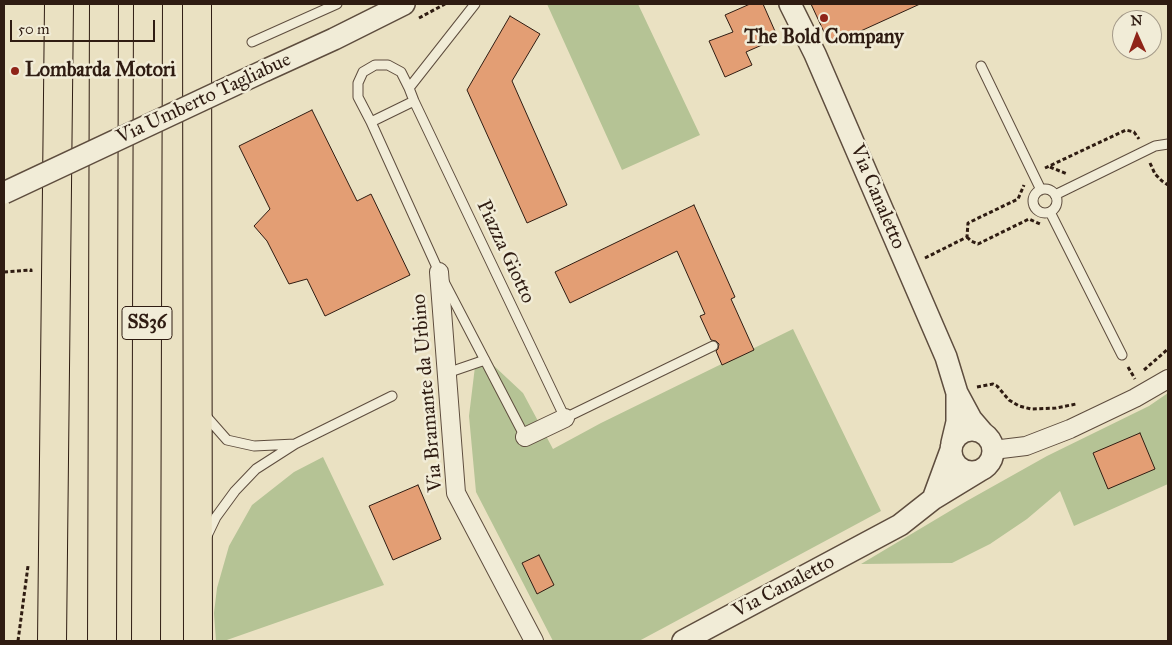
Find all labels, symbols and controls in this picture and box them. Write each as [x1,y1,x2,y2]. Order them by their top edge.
scale bar [12,10,158,42]
north arrow [1112,10,1162,60]
marker: The Bold Company [818,12,830,24]
text: N [1130,12,1143,29]
text: 50 m [18,20,50,38]
place label: The Bold Company [744,26,904,50]
street label: Via Umberto Tagliabue [113,48,295,150]
place label: Lombarda Motori [25,59,176,83]
marker: Lombarda Motori [9,65,21,77]
street label: Via Canaletto [844,141,910,253]
street label: Piazza Giotto [471,197,539,307]
street label: Via Bramante da Urbino [407,293,449,493]
road number: SS36 [122,306,172,339]
street label: Via Canaletto [729,550,839,624]

